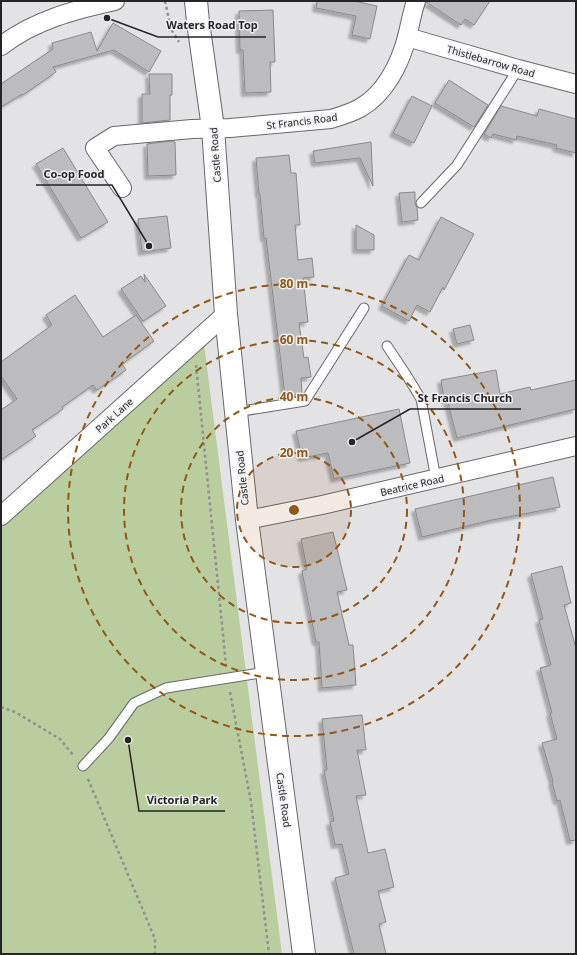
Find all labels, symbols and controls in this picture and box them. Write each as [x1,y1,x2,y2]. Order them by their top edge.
callout: Waters Road Top [158,14,266,37]
text: Waters Road Top [166,17,258,32]
street label: Thistlebarrow Road [445,42,537,80]
street label: St Francis Road [266,110,338,132]
street label: Castle Road [206,127,224,183]
callout: Co-op Food [36,162,112,185]
text: Co-op Food [44,166,104,181]
text: 80 m [280,275,308,292]
text: 60 m [280,331,308,348]
callout: St Francis Church [410,386,521,409]
text: 40 m [280,388,308,405]
text: St Francis Church [418,390,512,405]
street label: Park Lane [92,394,136,436]
text: 20 m [280,444,308,461]
street label: Castle Road [232,450,252,506]
street label: Beatrice Road [379,471,445,499]
centre of rings [287,503,301,517]
street label: Castle Road [273,772,295,828]
callout: Victoria Park [139,788,225,811]
text: Victoria Park [147,792,217,807]

